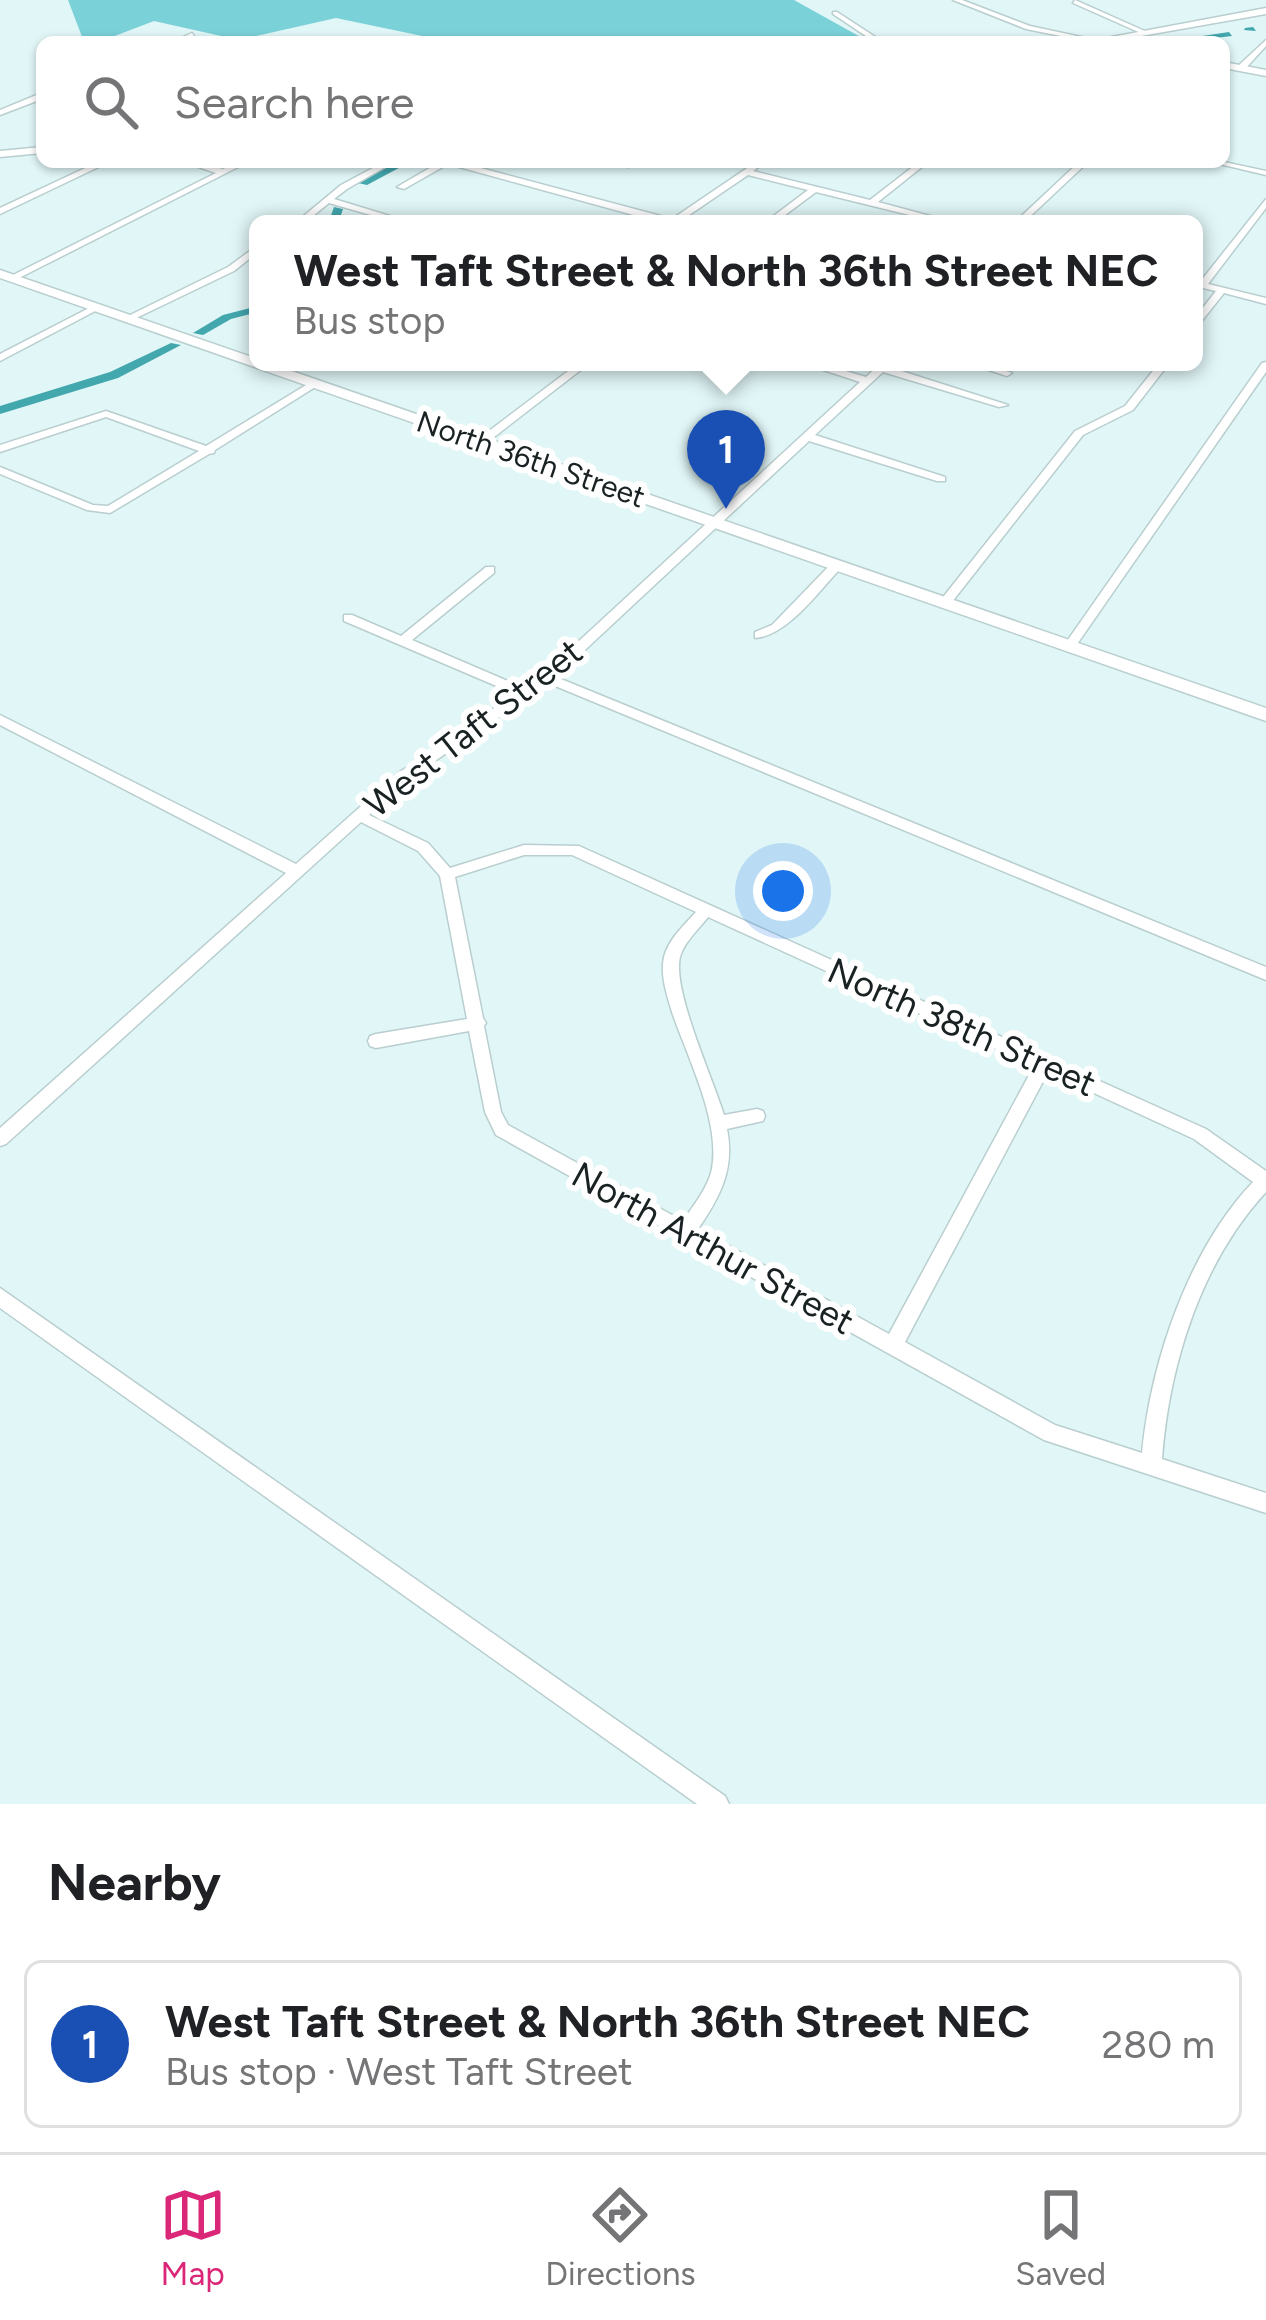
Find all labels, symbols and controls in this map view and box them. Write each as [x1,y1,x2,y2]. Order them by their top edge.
search box [36,36,1230,168]
icon: search [78,69,144,135]
text: Search here [174,75,414,129]
popup [249,215,1203,371]
text: West Taft Street & North 36th Street NEC [294,243,1158,297]
text: Bus stop [294,297,445,344]
street label: North 36th Street [412,403,650,515]
pin: 1 [687,410,765,509]
street label: West Taft Street [355,630,591,826]
your location [753,861,813,921]
street label: North 38th Street [821,949,1103,1105]
street label: North Arthur Street [565,1153,861,1343]
text: Nearby [48,1852,221,1913]
text: West Taft Street & North 36th Street NEC [165,1994,1030,2048]
text: 1 [82,2021,98,2068]
text: 280 m [1101,2021,1215,2068]
text: Bus stop · West Taft Street [165,2048,633,2095]
tab: Map [160,2182,226,2293]
tab: Directions [545,2182,696,2293]
tab: Saved [1015,2182,1106,2293]

